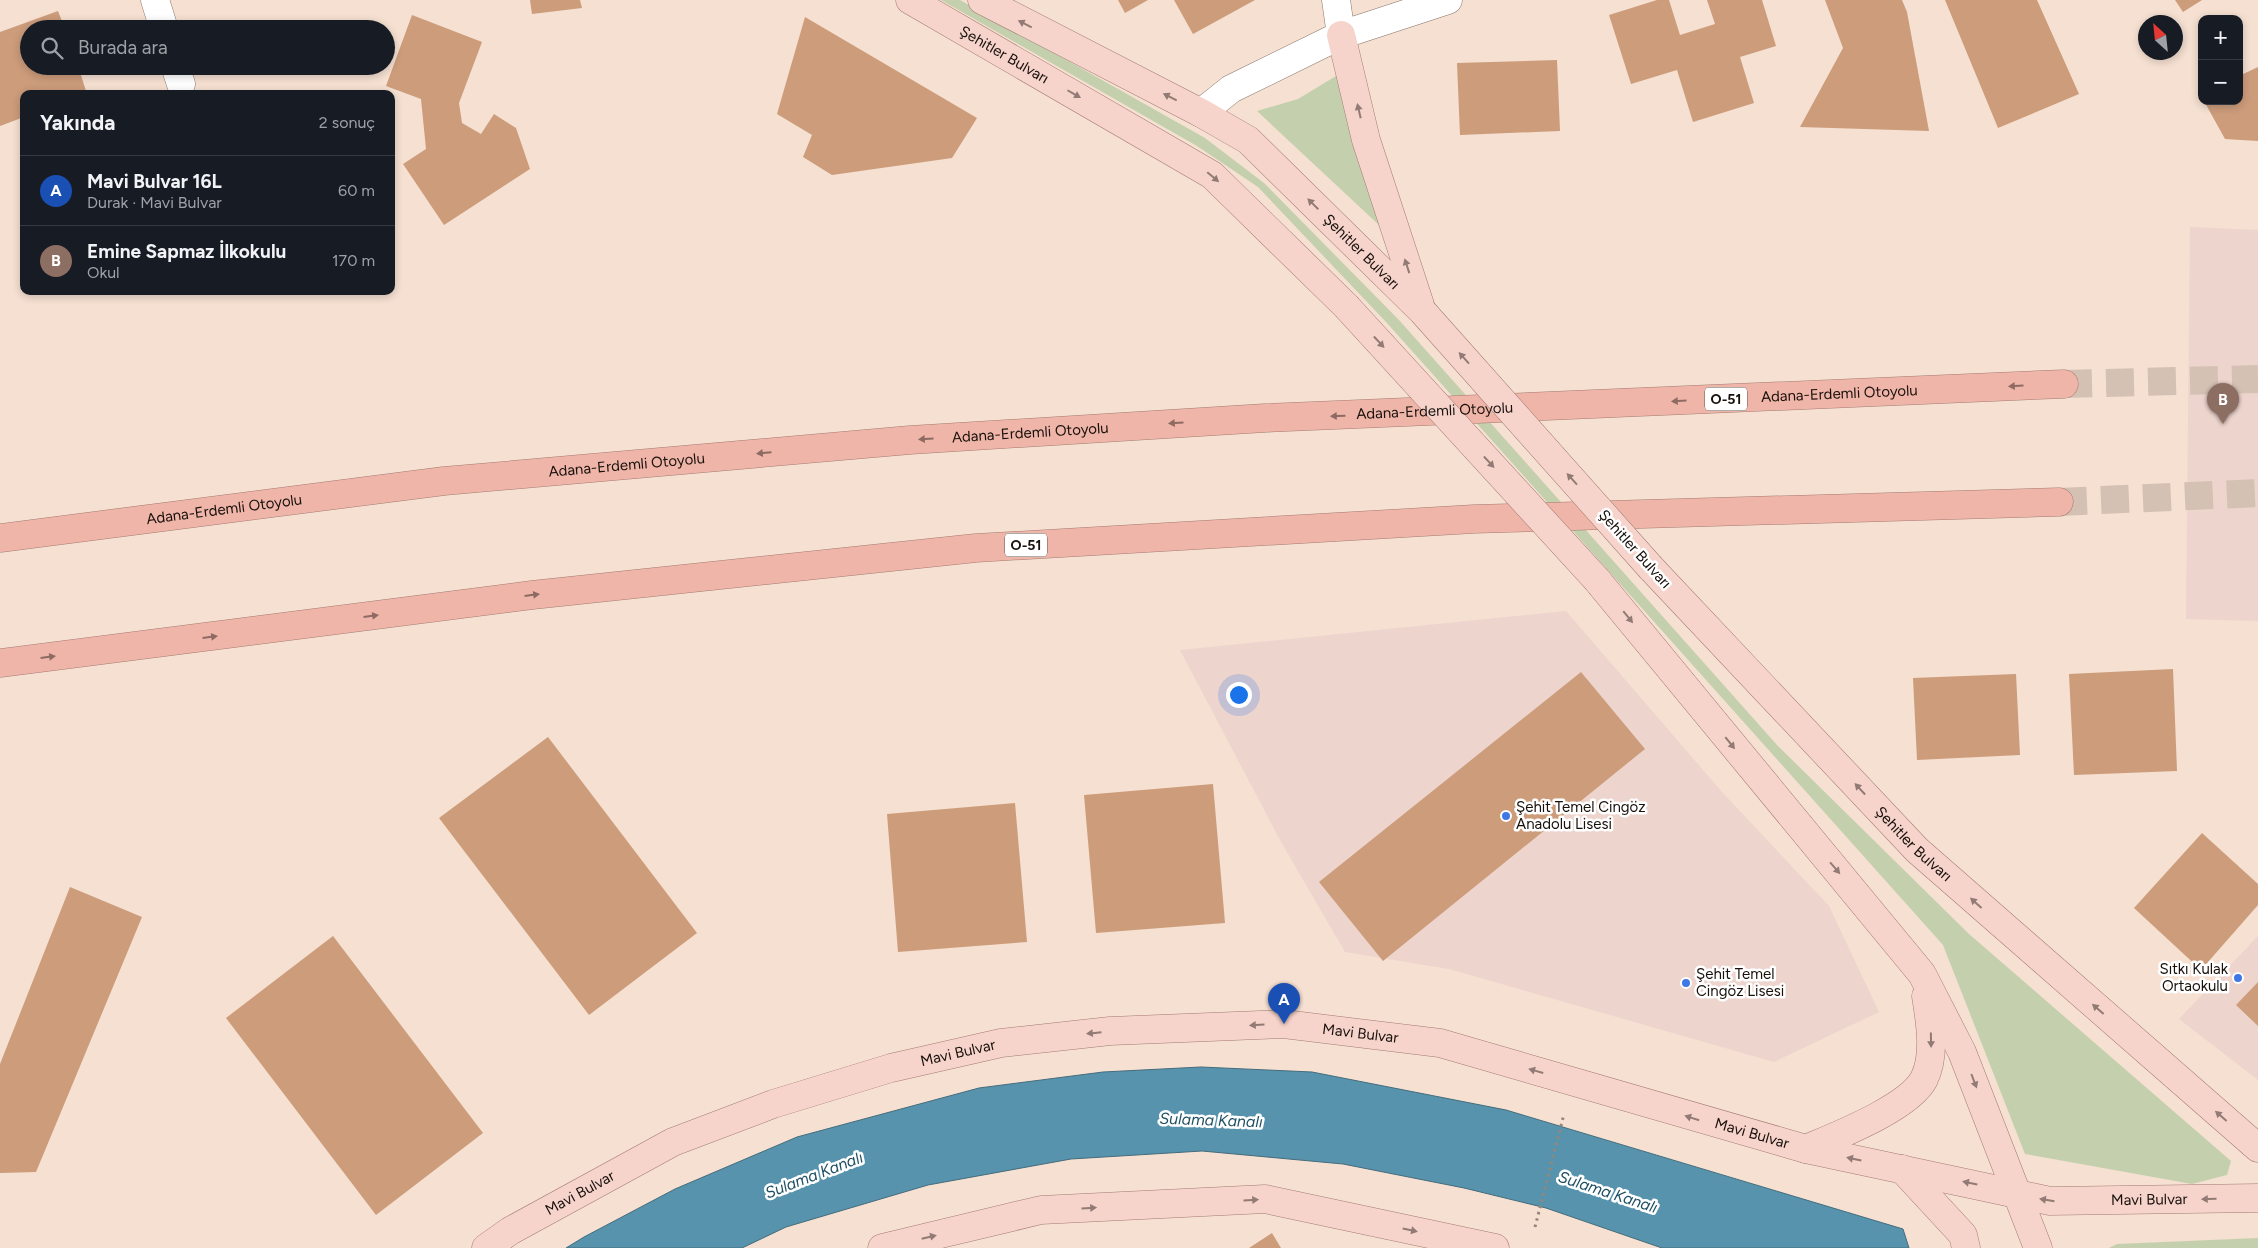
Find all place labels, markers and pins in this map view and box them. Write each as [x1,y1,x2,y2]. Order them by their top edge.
pin: B [2207,383,2239,424]
place label: Şehit Temel Cingöz Anadolu Lisesi [1516,798,1646,833]
marker: Şehit Temel Cingöz Anadolu Lisesi [1500,810,1512,822]
place label: Sıtkı Kulak Ortaokulu [2159,960,2229,995]
place label: Şehit Temel Cingöz Lisesi [1696,965,1784,1000]
marker: Sıtkı Kulak Ortaokulu [2232,972,2244,984]
marker: Şehit Temel Cingöz Lisesi [1680,977,1692,989]
pin: A [1268,983,1300,1024]

